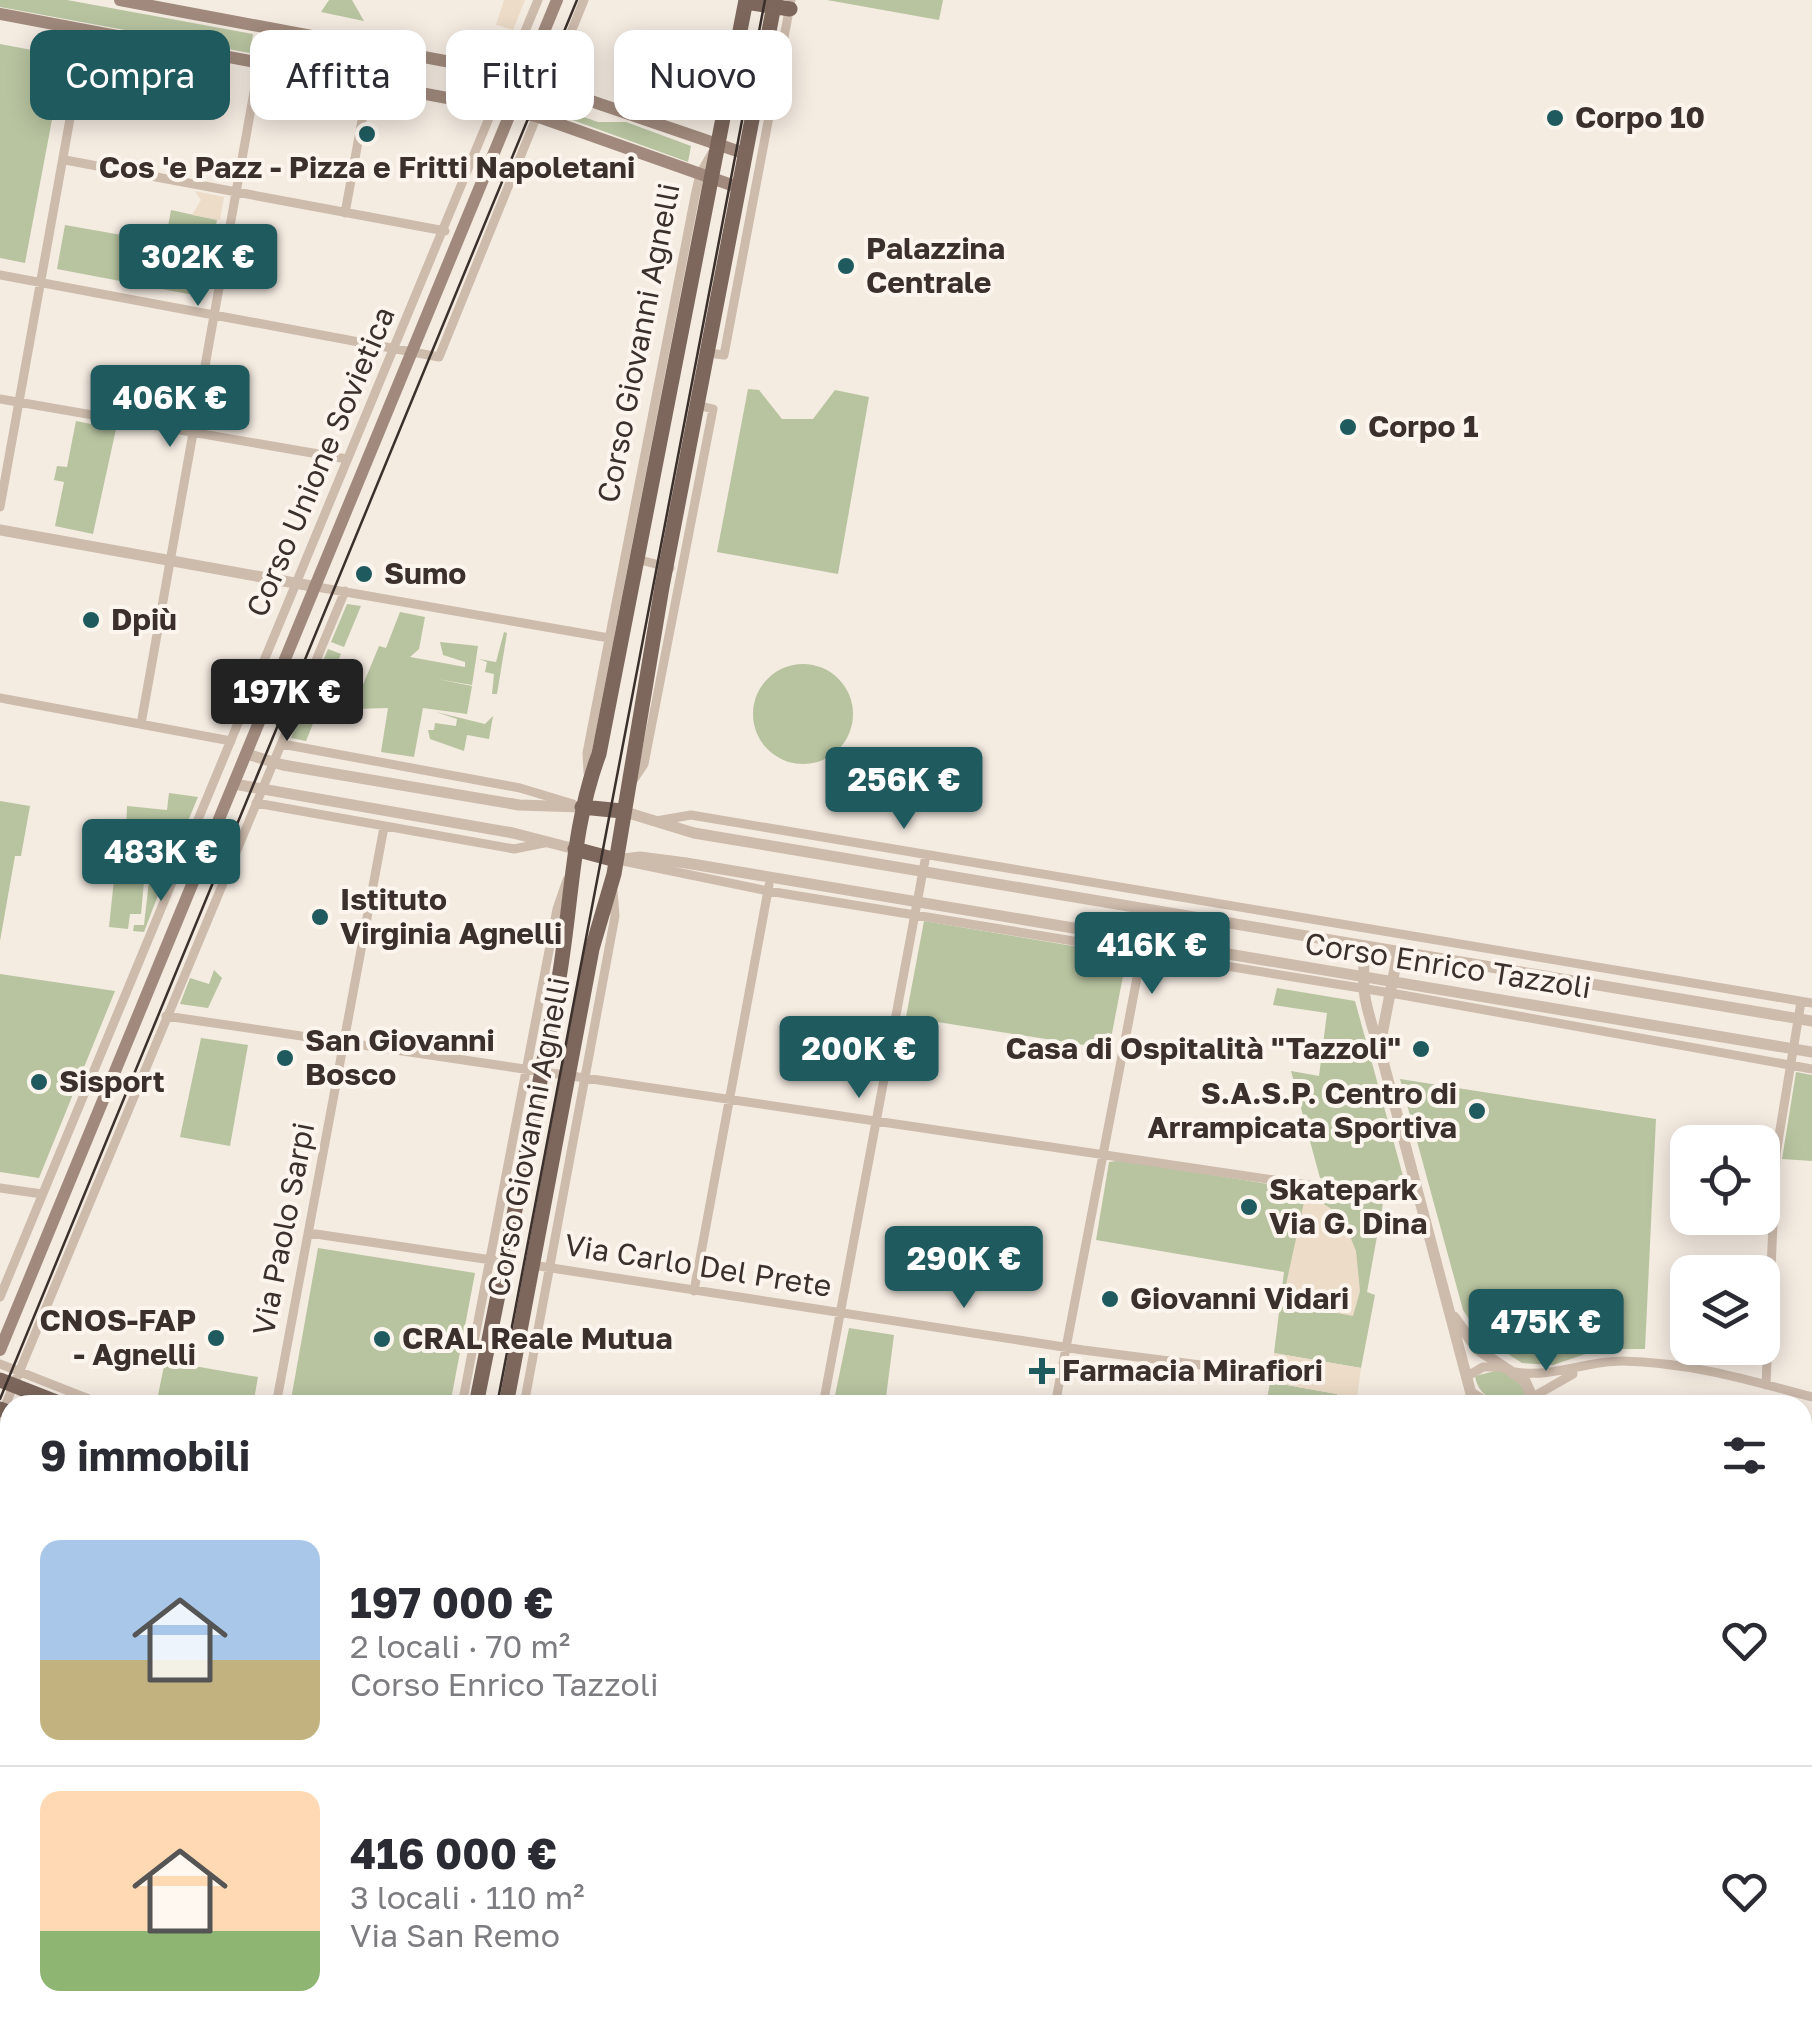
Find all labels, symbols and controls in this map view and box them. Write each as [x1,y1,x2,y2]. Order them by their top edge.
chip: Compra [30,30,230,120]
chip: Affitta [250,30,426,120]
chip: Filtri [446,30,594,120]
chip: Nuovo [614,30,792,120]
place label: Corpo 10 [1575,99,1705,135]
marker: Corpo 10 [1544,107,1566,129]
marker: Cos 'e Pazz - Pizza e Fritti Napoletani [356,123,378,145]
place label: Cos 'e Pazz - Pizza e Fritti Napoletani [99,149,635,185]
street label: Corso Giovanni Agnelli [589,180,687,506]
pin: 302K € [117,224,279,309]
place label: Palazzina Centrale [866,230,1005,300]
text: 302K € [141,237,255,275]
marker: Palazzina Centrale [835,255,857,277]
street label: Corso Unione Sovietica [238,301,402,622]
pin: 406K € [89,365,251,450]
text: 406K € [113,378,227,416]
place label: Corpo 1 [1368,408,1478,444]
marker: Corpo 1 [1337,416,1359,438]
place label: Sumo [384,555,466,591]
marker: Sumo [353,563,375,585]
place label: Dpiù [111,601,177,637]
marker: Dpiù [80,609,102,631]
pin: 197K € [206,659,368,744]
text: 197K € [233,672,341,710]
pin: 256K € [823,747,985,832]
text: 256K € [847,760,961,798]
pin: 483K € [80,819,242,904]
text: 483K € [104,832,218,870]
place label: Istituto Virginia Agnelli [340,881,562,951]
marker: Istituto Virginia Agnelli [309,906,331,928]
pin: 416K € [1071,912,1233,997]
text: 416K € [1097,925,1207,963]
street label: Corso Enrico Tazzoli [1303,925,1594,1005]
street label: Corso Giovanni Agnelli [479,974,577,1300]
pin: 200K € [778,1016,940,1101]
place label: San Giovanni Bosco [305,1022,495,1092]
text: 200K € [802,1029,916,1067]
place label: Casa di Ospitalità "Tazzoli" [1005,1030,1401,1066]
marker: Casa di Ospitalità "Tazzoli" [1410,1038,1432,1060]
marker: San Giovanni Bosco [274,1047,296,1069]
place label: Sisport [59,1063,165,1099]
marker: Sisport [28,1071,50,1093]
place label: S.A.S.P. Centro di Arrampicata Sportiva [1147,1075,1457,1145]
marker: S.A.S.P. Centro di Arrampicata Sportiva [1466,1100,1488,1122]
street label: Via Paolo Sarpi [245,1119,321,1338]
map controls [1670,1125,1780,1365]
button: locate [1670,1125,1780,1235]
place label: Skatepark Via G. Dina [1269,1171,1427,1241]
marker: Skatepark Via G. Dina [1238,1196,1260,1218]
street label: Via Carlo Del Prete [562,1226,834,1304]
pin: 290K € [883,1226,1045,1311]
text: 290K € [907,1239,1021,1277]
button: layers [1670,1255,1780,1365]
place label: Giovanni Vidari [1130,1280,1349,1316]
marker: Giovanni Vidari [1099,1288,1121,1310]
pin: 475K € [1465,1289,1627,1374]
place label: CNOS-FAP - Agnelli [40,1302,196,1372]
text: 475K € [1491,1302,1601,1340]
place label: CRAL Reale Mutua [402,1320,673,1356]
marker: CNOS-FAP - Agnelli [205,1327,227,1349]
marker: CRAL Reale Mutua [371,1328,393,1350]
place label: Farmacia Mirafiori [1062,1352,1323,1388]
marker: Farmacia Mirafiori [1031,1360,1053,1382]
icon: filters [1717,1428,1772,1483]
text: 9 immobili [40,1430,250,1480]
text: 197 000 € [350,1577,554,1627]
icon: home [120,1580,240,1700]
icon: heart [1717,1613,1772,1668]
text: 2 locali · 70 m² [350,1627,570,1665]
text: Corso Enrico Tazzoli [350,1665,659,1703]
text: 416 000 € [350,1828,557,1878]
icon: home [120,1831,240,1951]
icon: heart [1717,1864,1772,1919]
text: 3 locali · 110 m² [350,1878,585,1916]
text: Via San Remo [350,1916,560,1954]

